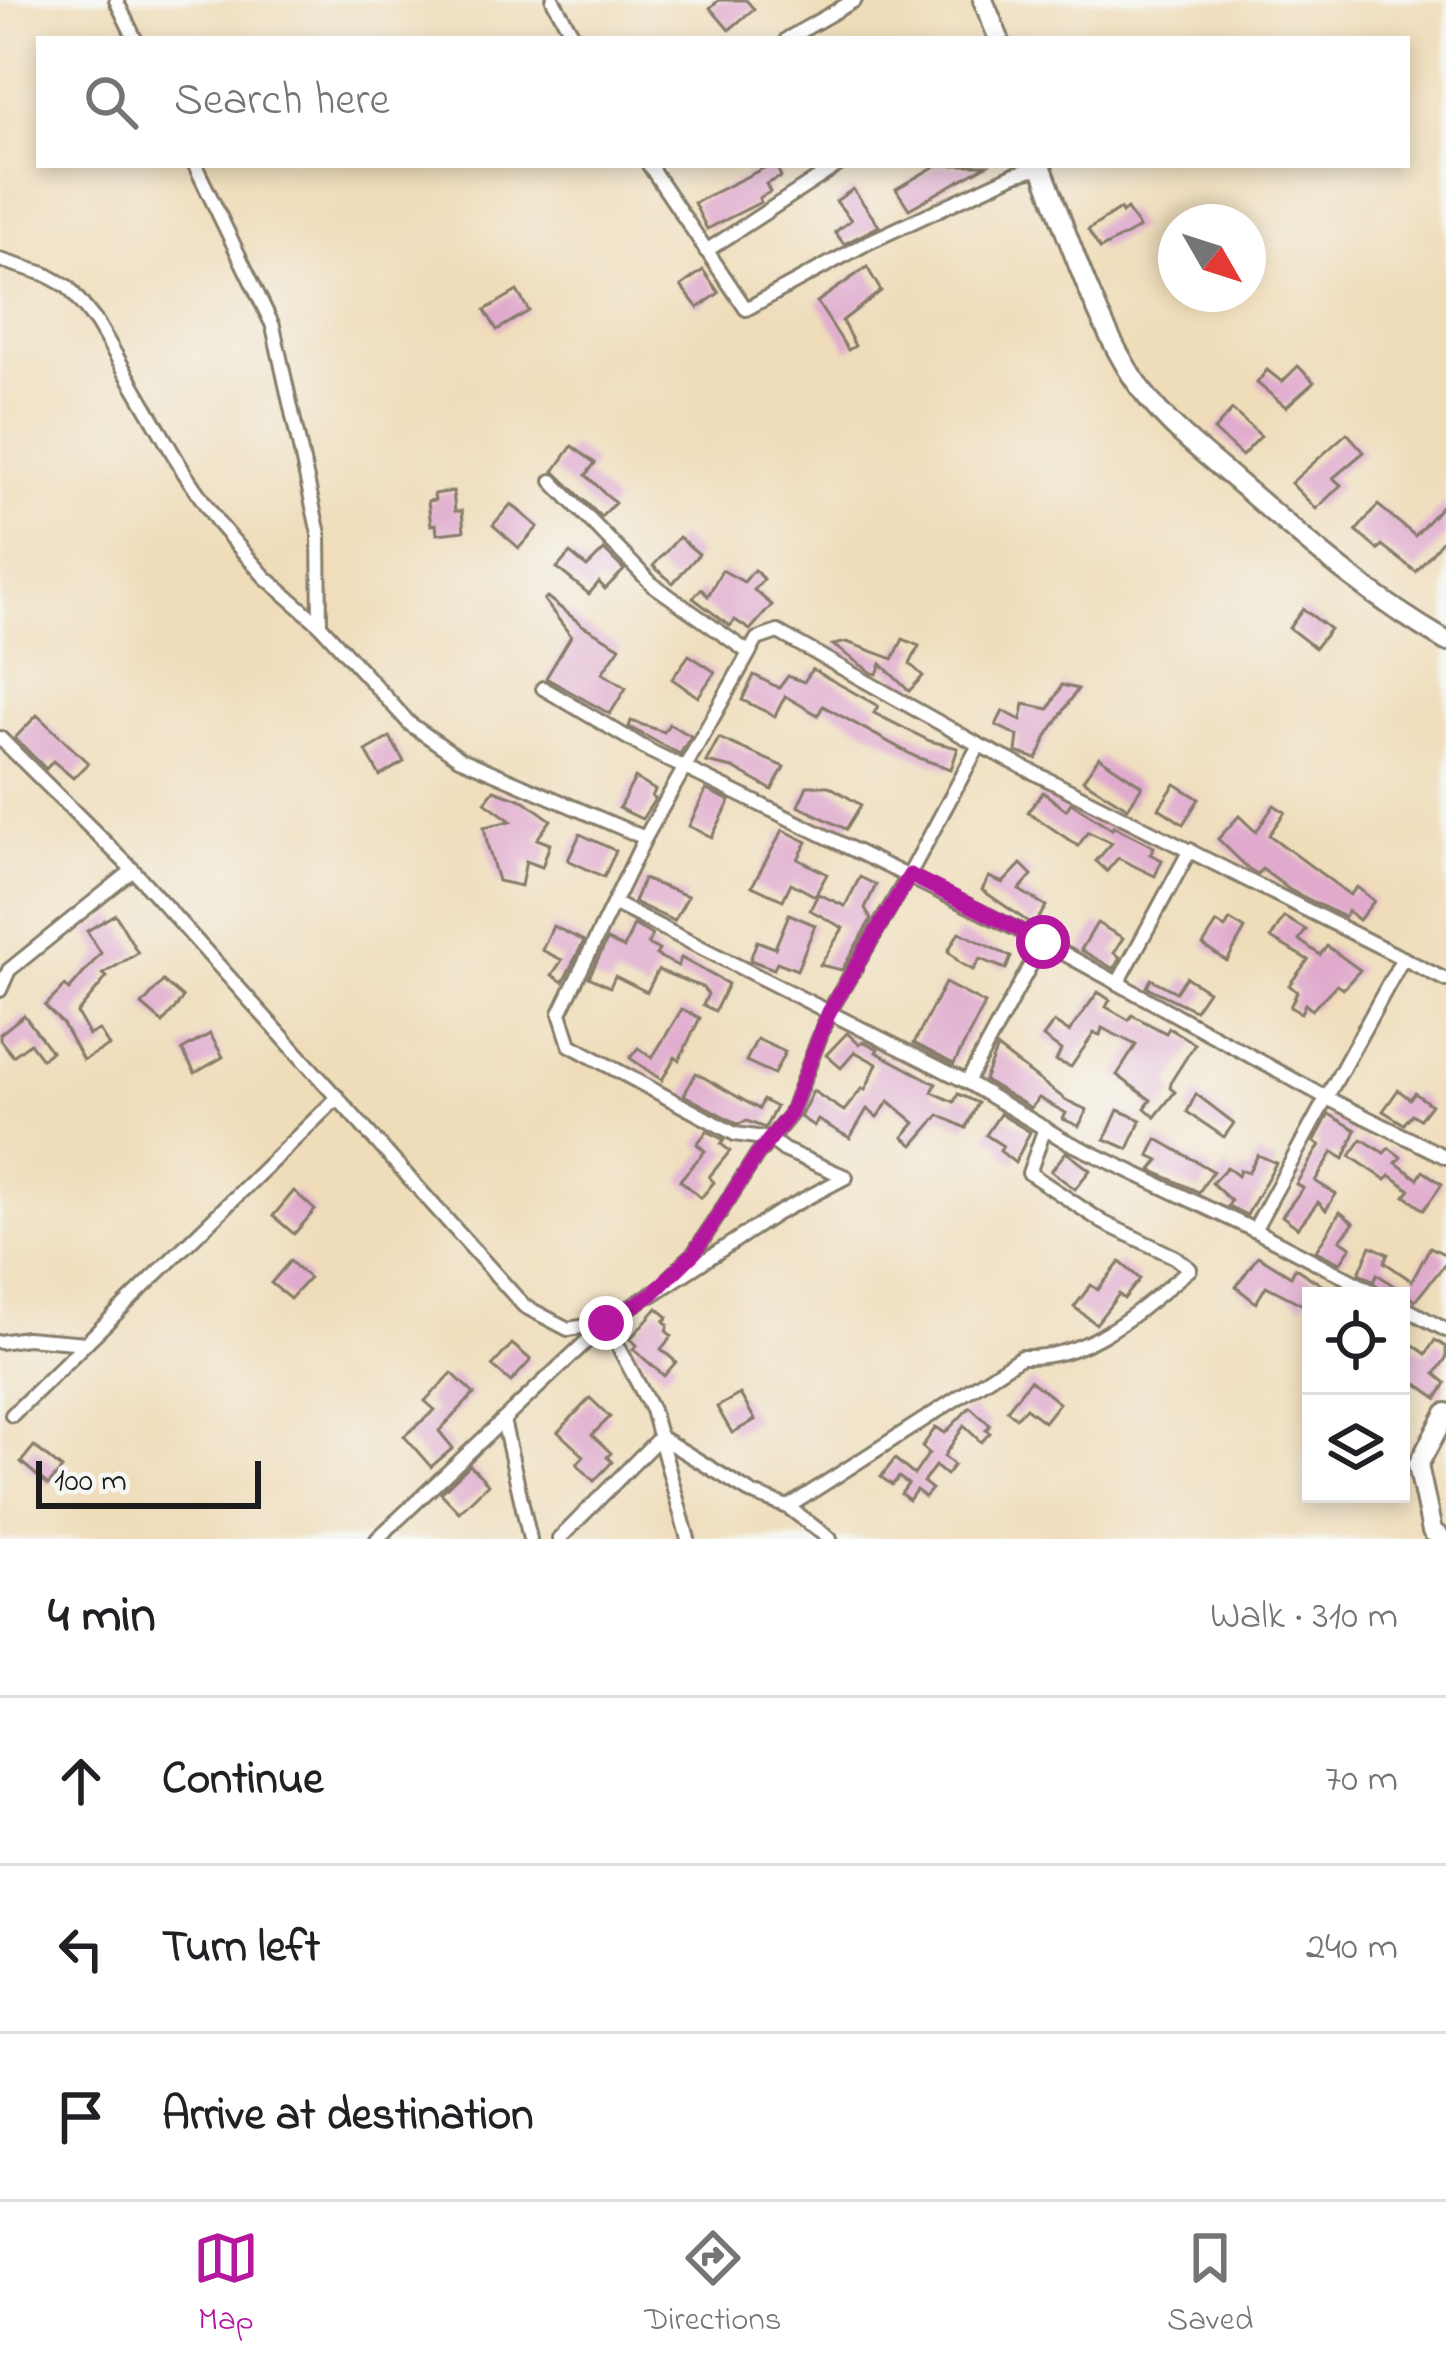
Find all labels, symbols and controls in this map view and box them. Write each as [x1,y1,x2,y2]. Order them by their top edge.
search box [36,36,1410,168]
icon: search [78,69,144,135]
text: Search here [174,69,390,135]
north arrow [1158,204,1266,312]
route start [1016,915,1070,969]
map controls [1302,1287,1410,1503]
button: locate [1302,1287,1410,1395]
route end [579,1296,633,1350]
button: layers [1302,1395,1410,1503]
scale bar [36,1455,261,1508]
text: 100 m [54,1458,127,1506]
text: 4 min [48,1580,156,1655]
text: Walk · 310 m [1210,1589,1398,1646]
icon: ahead [48,1748,114,1814]
text: Continue [162,1748,323,1814]
text: 70 m [1325,1752,1398,1809]
icon: left [48,1916,114,1982]
text: Turn left [162,1916,320,1982]
text: 240 m [1306,1920,1398,1977]
icon: arrive [48,2084,114,2150]
text: Arrive at destination [162,2084,533,2150]
tab: Map [193,2225,259,2345]
tab: Directions [644,2225,782,2345]
tab: Saved [1167,2225,1253,2345]

